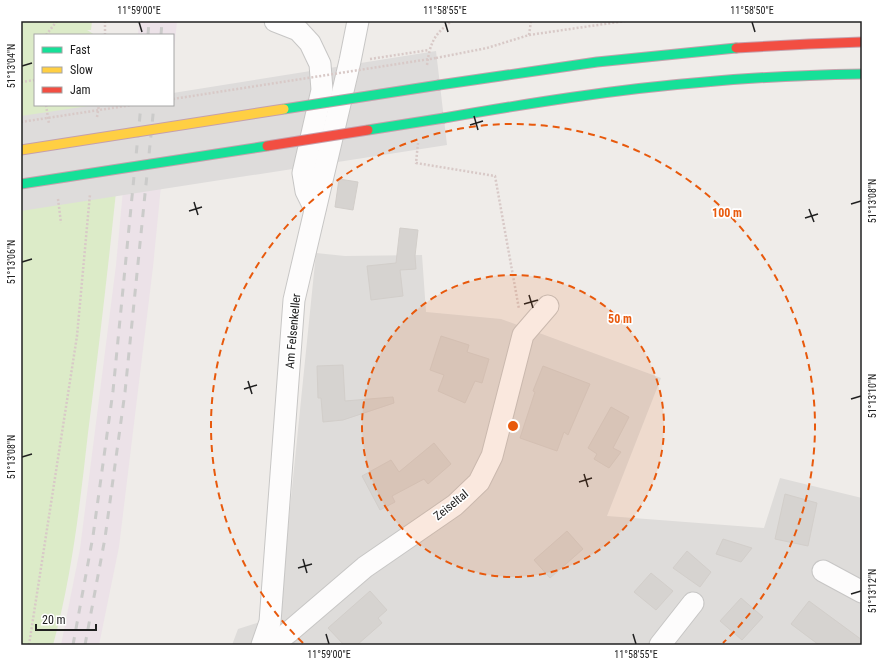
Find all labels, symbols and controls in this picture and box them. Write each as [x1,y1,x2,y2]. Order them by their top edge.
text: 11°59'00"E [117,5,161,16]
text: 11°58'55"E [423,5,467,16]
text: 11°58'50"E [730,5,774,16]
legend [34,34,174,106]
text: Fast [70,43,91,57]
text: 51°13'04"N [6,44,17,88]
text: Slow [70,63,93,77]
text: Jam [70,83,91,97]
text: 51°13'08"N [867,179,878,223]
text: 100 m [712,206,742,220]
text: 51°13'06"N [6,240,17,284]
street label: Am Felsenkeller [283,293,303,369]
text: 50 m [608,312,632,326]
text: 51°13'10"N [867,374,878,418]
centre of rings [506,419,520,433]
text: 51°13'08"N [6,435,17,479]
street label: Zeiseltal [431,487,471,523]
text: 51°13'12"N [867,569,878,613]
scale bar [36,606,96,632]
text: 20 m [42,613,66,627]
text: 11°59'00"E [307,649,351,660]
text: 11°58'55"E [614,649,658,660]

